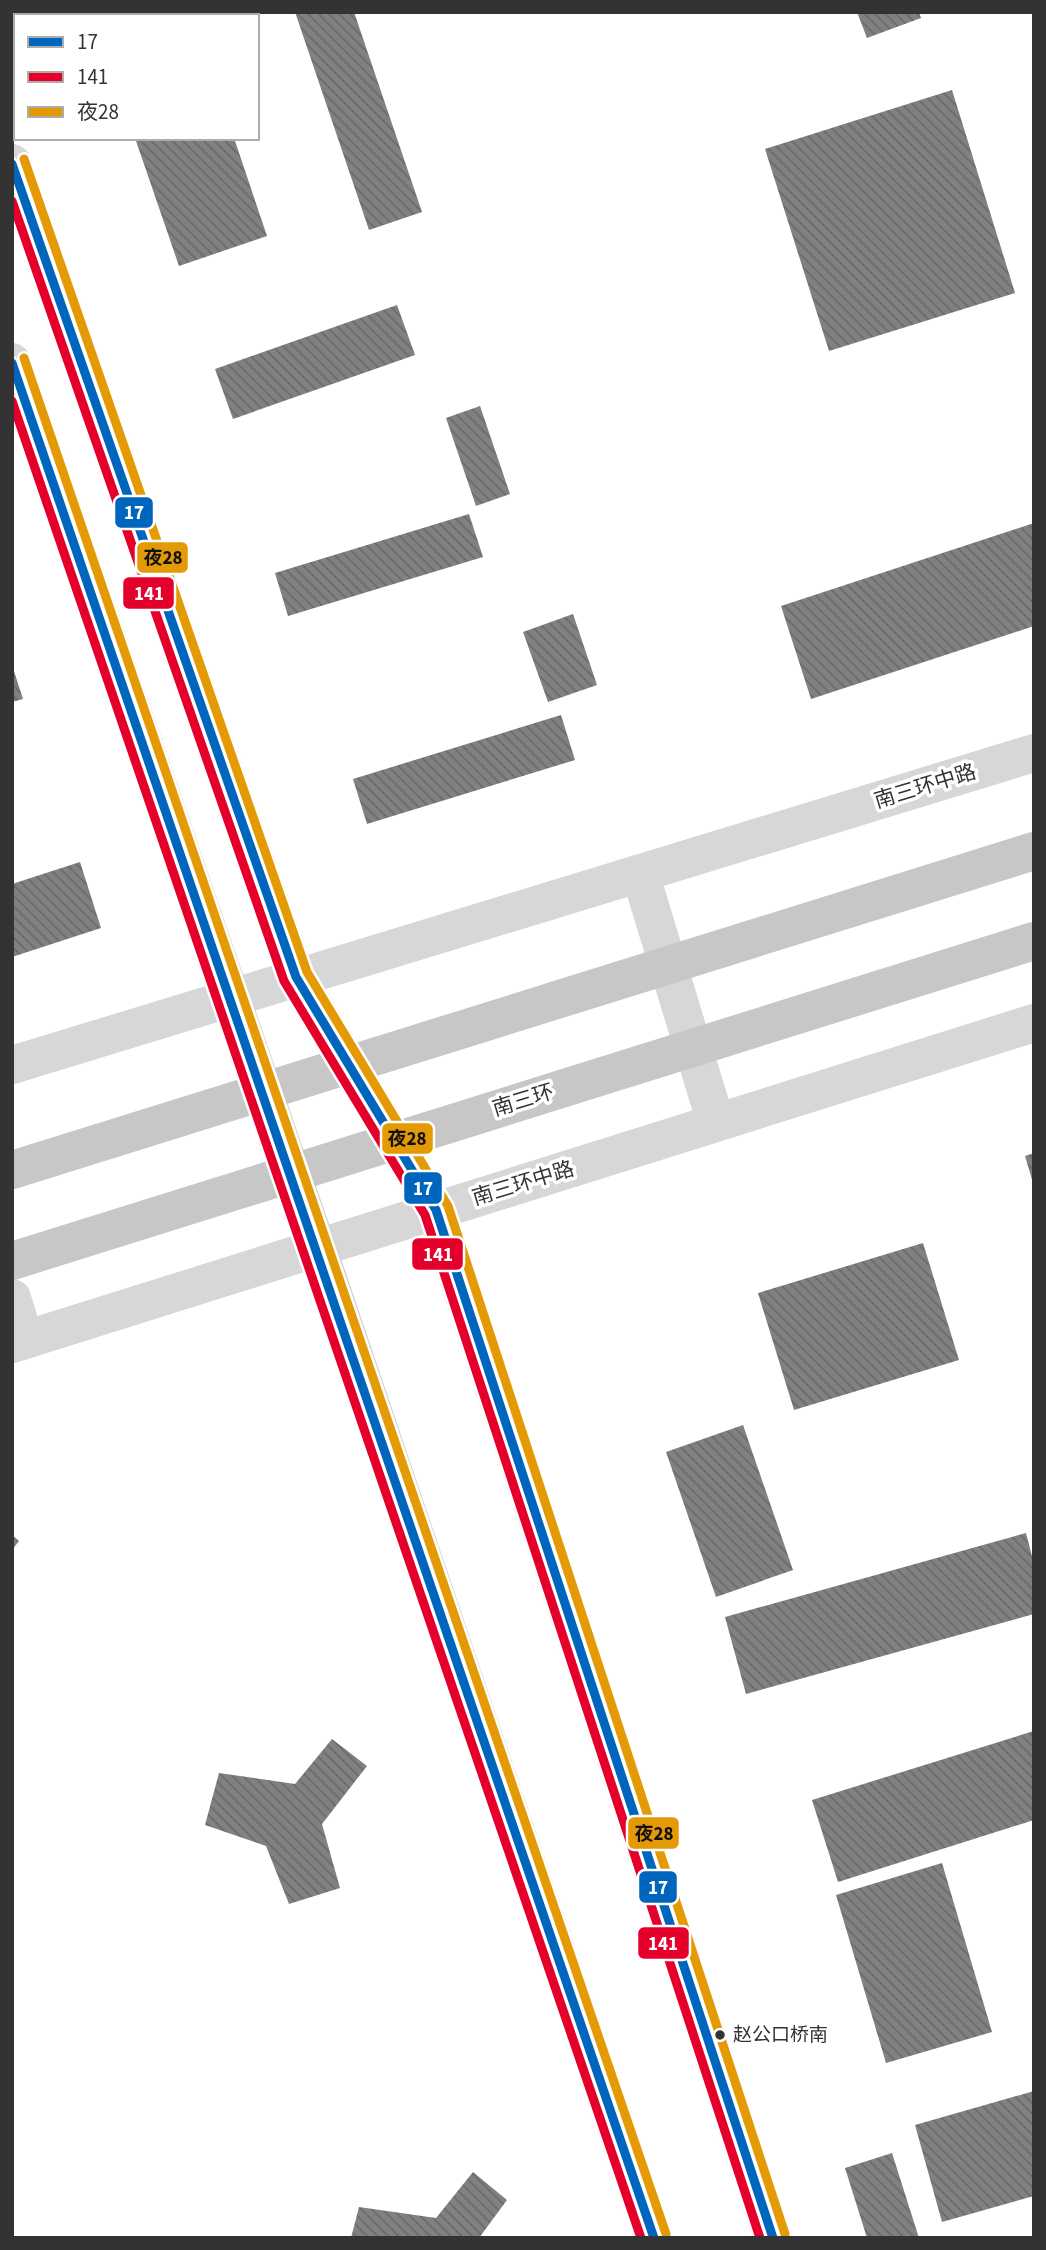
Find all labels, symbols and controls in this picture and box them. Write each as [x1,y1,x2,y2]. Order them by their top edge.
legend [14,14,259,140]
text: 17 [77,27,98,57]
text: 141 [77,62,108,92]
text: 夜28 [77,97,119,127]
line badge: 17 [114,496,154,529]
text: 17 [124,500,144,527]
line badge: 夜28 [136,541,189,574]
text: 夜28 [143,545,183,572]
line badge: 141 [122,576,175,610]
text: 141 [134,581,164,608]
street label: 南三环中路 [870,756,980,816]
street label: 南三环 [488,1076,558,1124]
line badge: 夜28 [381,1122,434,1155]
text: 夜28 [387,1126,427,1153]
street label: 南三环中路 [468,1153,578,1213]
line badge: 17 [403,1171,443,1205]
text: 17 [413,1176,433,1203]
line badge: 141 [411,1237,464,1271]
text: 141 [423,1242,453,1269]
line badge: 夜28 [627,1816,680,1850]
text: 夜28 [634,1821,674,1848]
line badge: 17 [638,1870,678,1904]
text: 17 [648,1875,668,1902]
line badge: 141 [637,1926,690,1960]
text: 141 [648,1931,678,1958]
place label: 赵公口桥南 [733,2022,828,2049]
marker: 赵公口桥南 [713,2028,727,2042]

